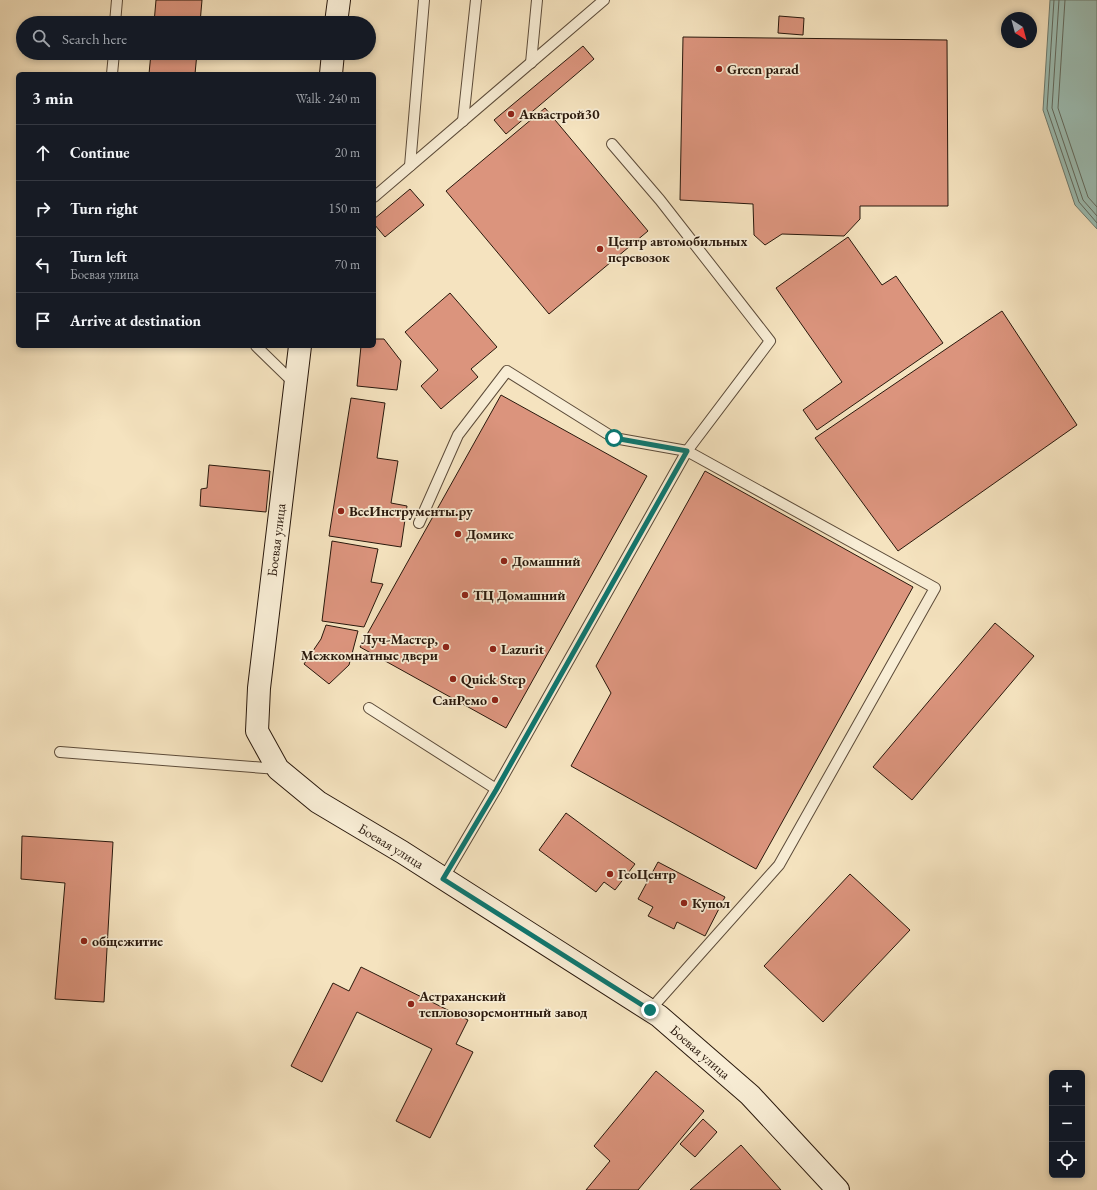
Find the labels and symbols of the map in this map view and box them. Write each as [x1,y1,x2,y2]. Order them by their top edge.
north arrow [1001,12,1037,48]
place label: Green parad [727,60,799,78]
marker: Green parad [714,64,724,74]
place label: Аквастрой30 [518,105,600,123]
marker: Аквастрой30 [506,109,516,119]
place label: Центр автомобильных перевозок [608,232,748,266]
marker: Центр автомобильных перевозок [595,244,605,254]
route start [605,429,623,447]
street label: Боевая улица [263,502,289,578]
place label: ВсеИнструменты.ру [349,502,473,520]
marker: ВсеИнструменты.ру [336,506,346,516]
place label: Домикс [466,525,514,543]
marker: Домикс [453,529,463,539]
place label: Домашний [512,552,581,570]
marker: Домашний [499,556,509,566]
place label: ТЦ Домашний [473,586,566,604]
marker: ТЦ Домашний [460,590,470,600]
place label: Луч-Мастер, Межкомнатные двери [301,630,439,664]
place label: Lazurit [501,640,545,658]
marker: Луч-Мастер, Межкомнатные двери [441,642,451,652]
marker: Lazurit [488,644,498,654]
place label: Quick Step [461,670,526,688]
marker: Quick Step [448,674,458,684]
place label: СанРемо [433,691,487,709]
marker: СанРемо [490,695,500,705]
street label: Боевая улица [355,819,428,873]
place label: ГеоЦентр [618,865,676,883]
marker: ГеоЦентр [605,869,615,879]
place label: Купол [692,894,730,912]
marker: Купол [679,898,689,908]
place label: общежитие [92,932,163,950]
marker: общежитие [79,936,89,946]
place label: Астраханский тепловозоремонтный завод [418,987,588,1021]
marker: Астраханский тепловозоремонтный завод [406,999,416,1009]
route end [641,1001,659,1019]
street label: Боевая улица [666,1021,734,1083]

